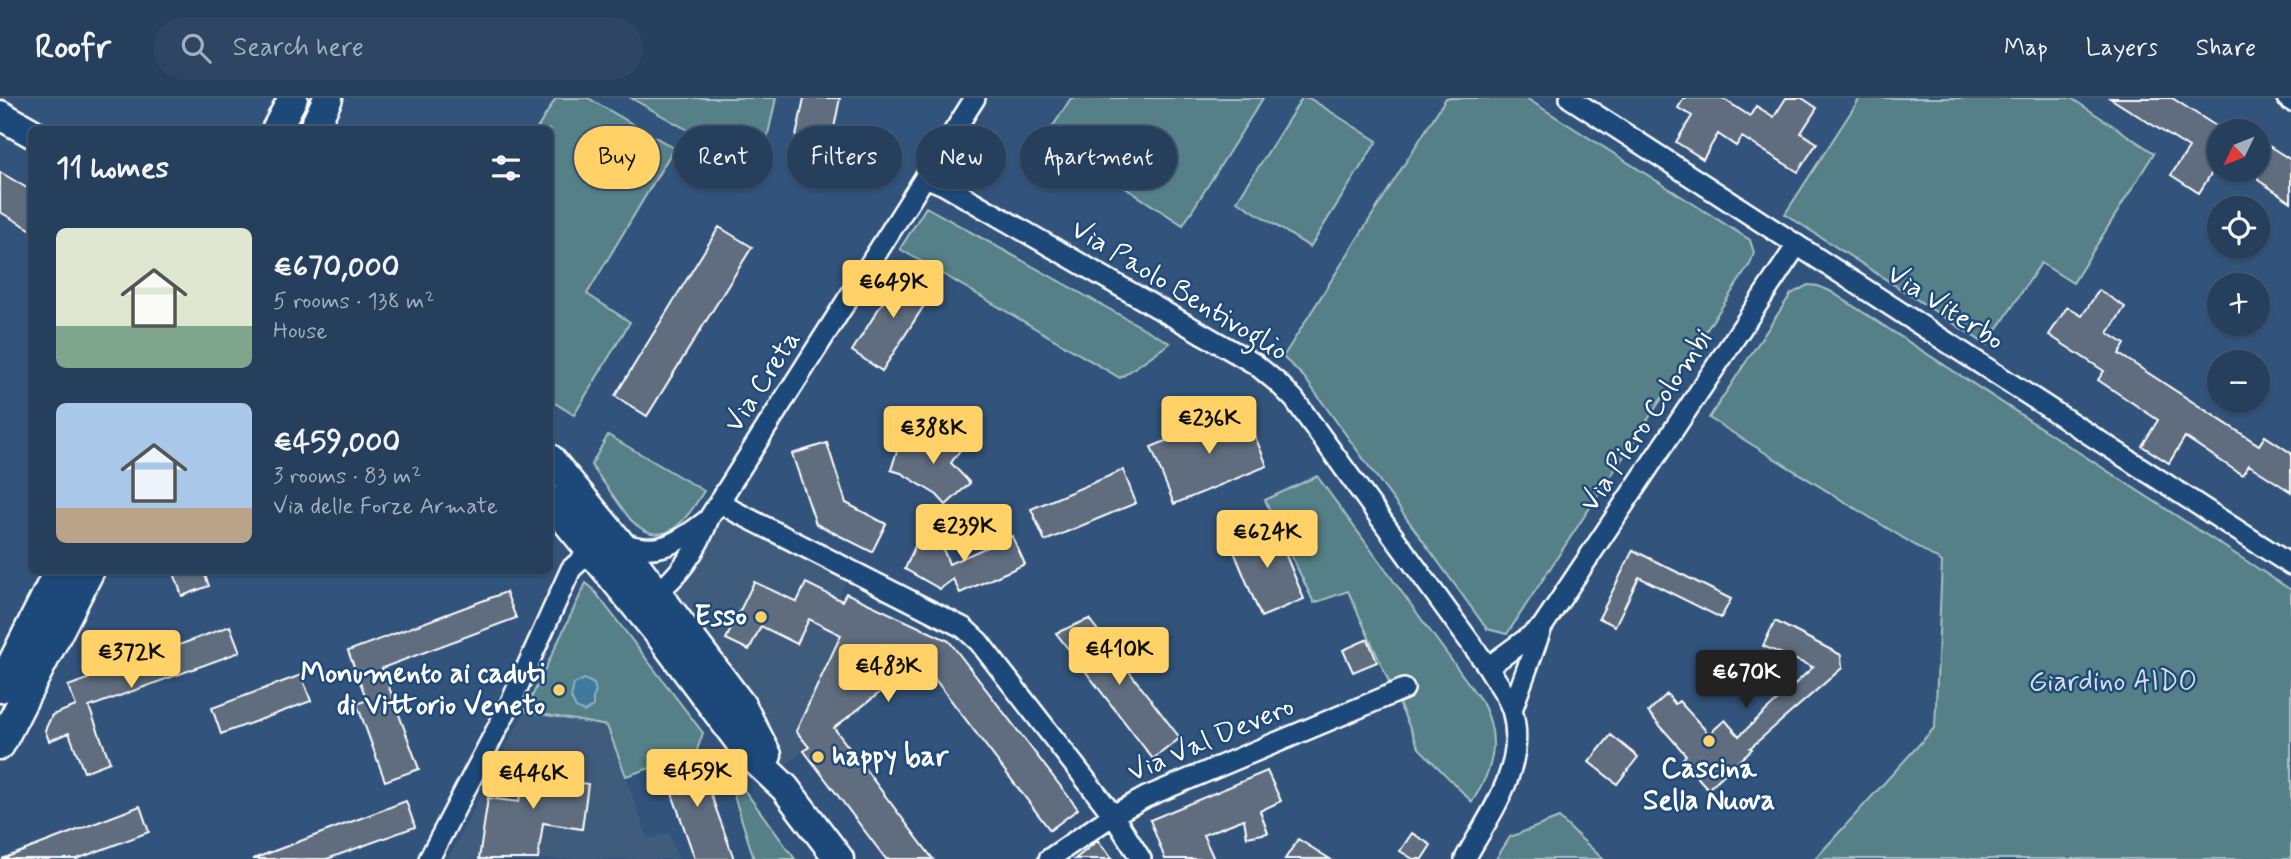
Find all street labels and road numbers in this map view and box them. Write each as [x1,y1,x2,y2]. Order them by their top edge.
street label: Via Paolo Bentivoglio [1062,211,1294,373]
street label: Via Viterbo [1879,256,2011,360]
street label: Via Piero Colombi [1572,322,1722,520]
street label: Via Creta [716,324,810,440]
street label: Via Val Devero [1122,688,1300,792]

